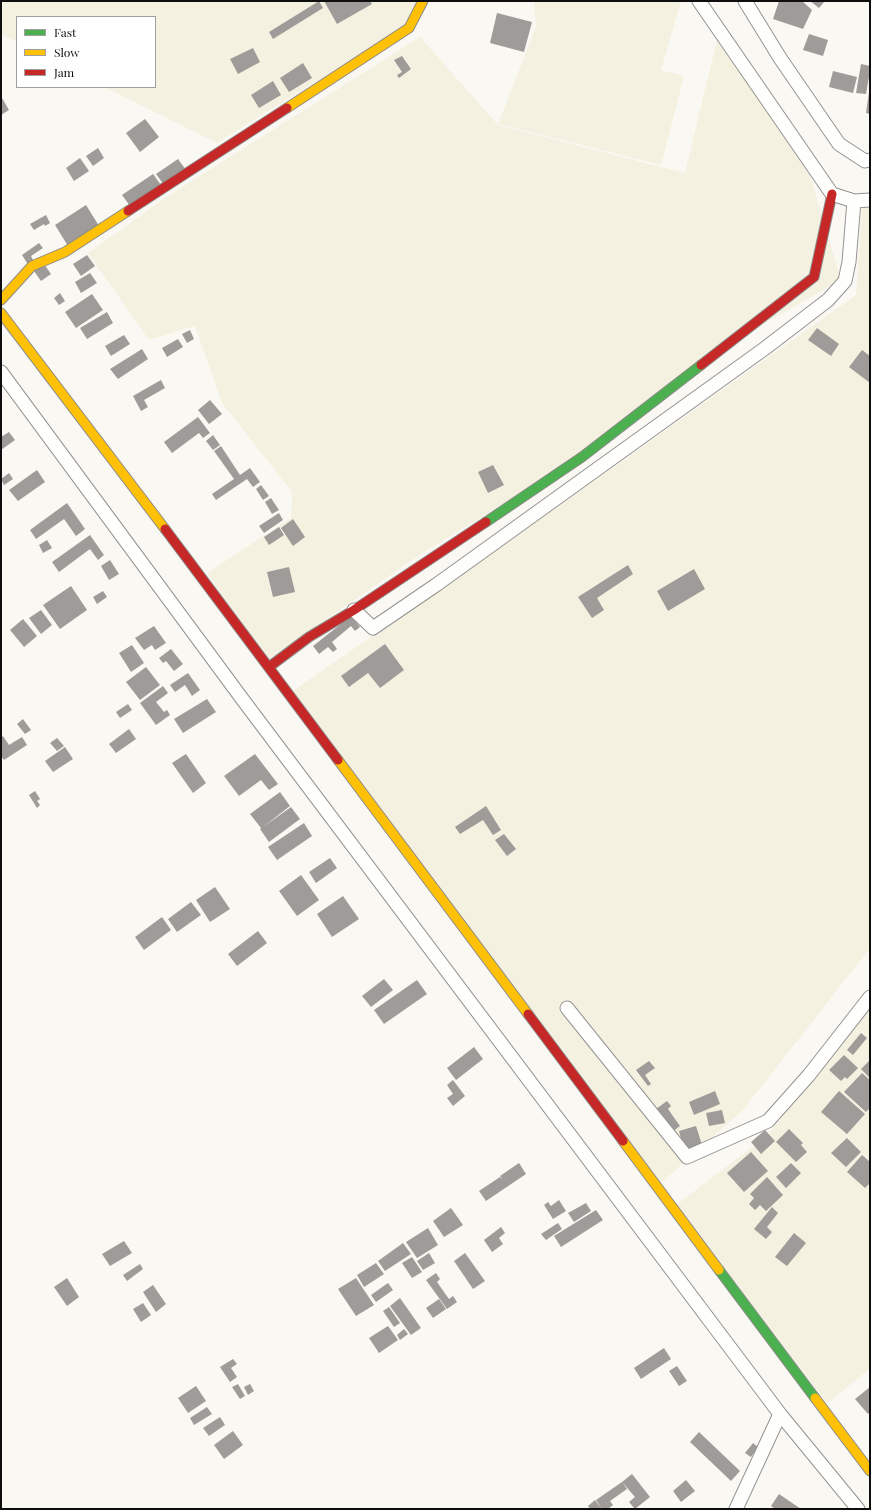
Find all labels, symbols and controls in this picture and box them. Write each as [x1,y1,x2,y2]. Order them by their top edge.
legend [16,16,156,88]
text: Fast [54,24,76,40]
text: Slow [54,44,80,60]
text: Jam [54,64,74,80]

